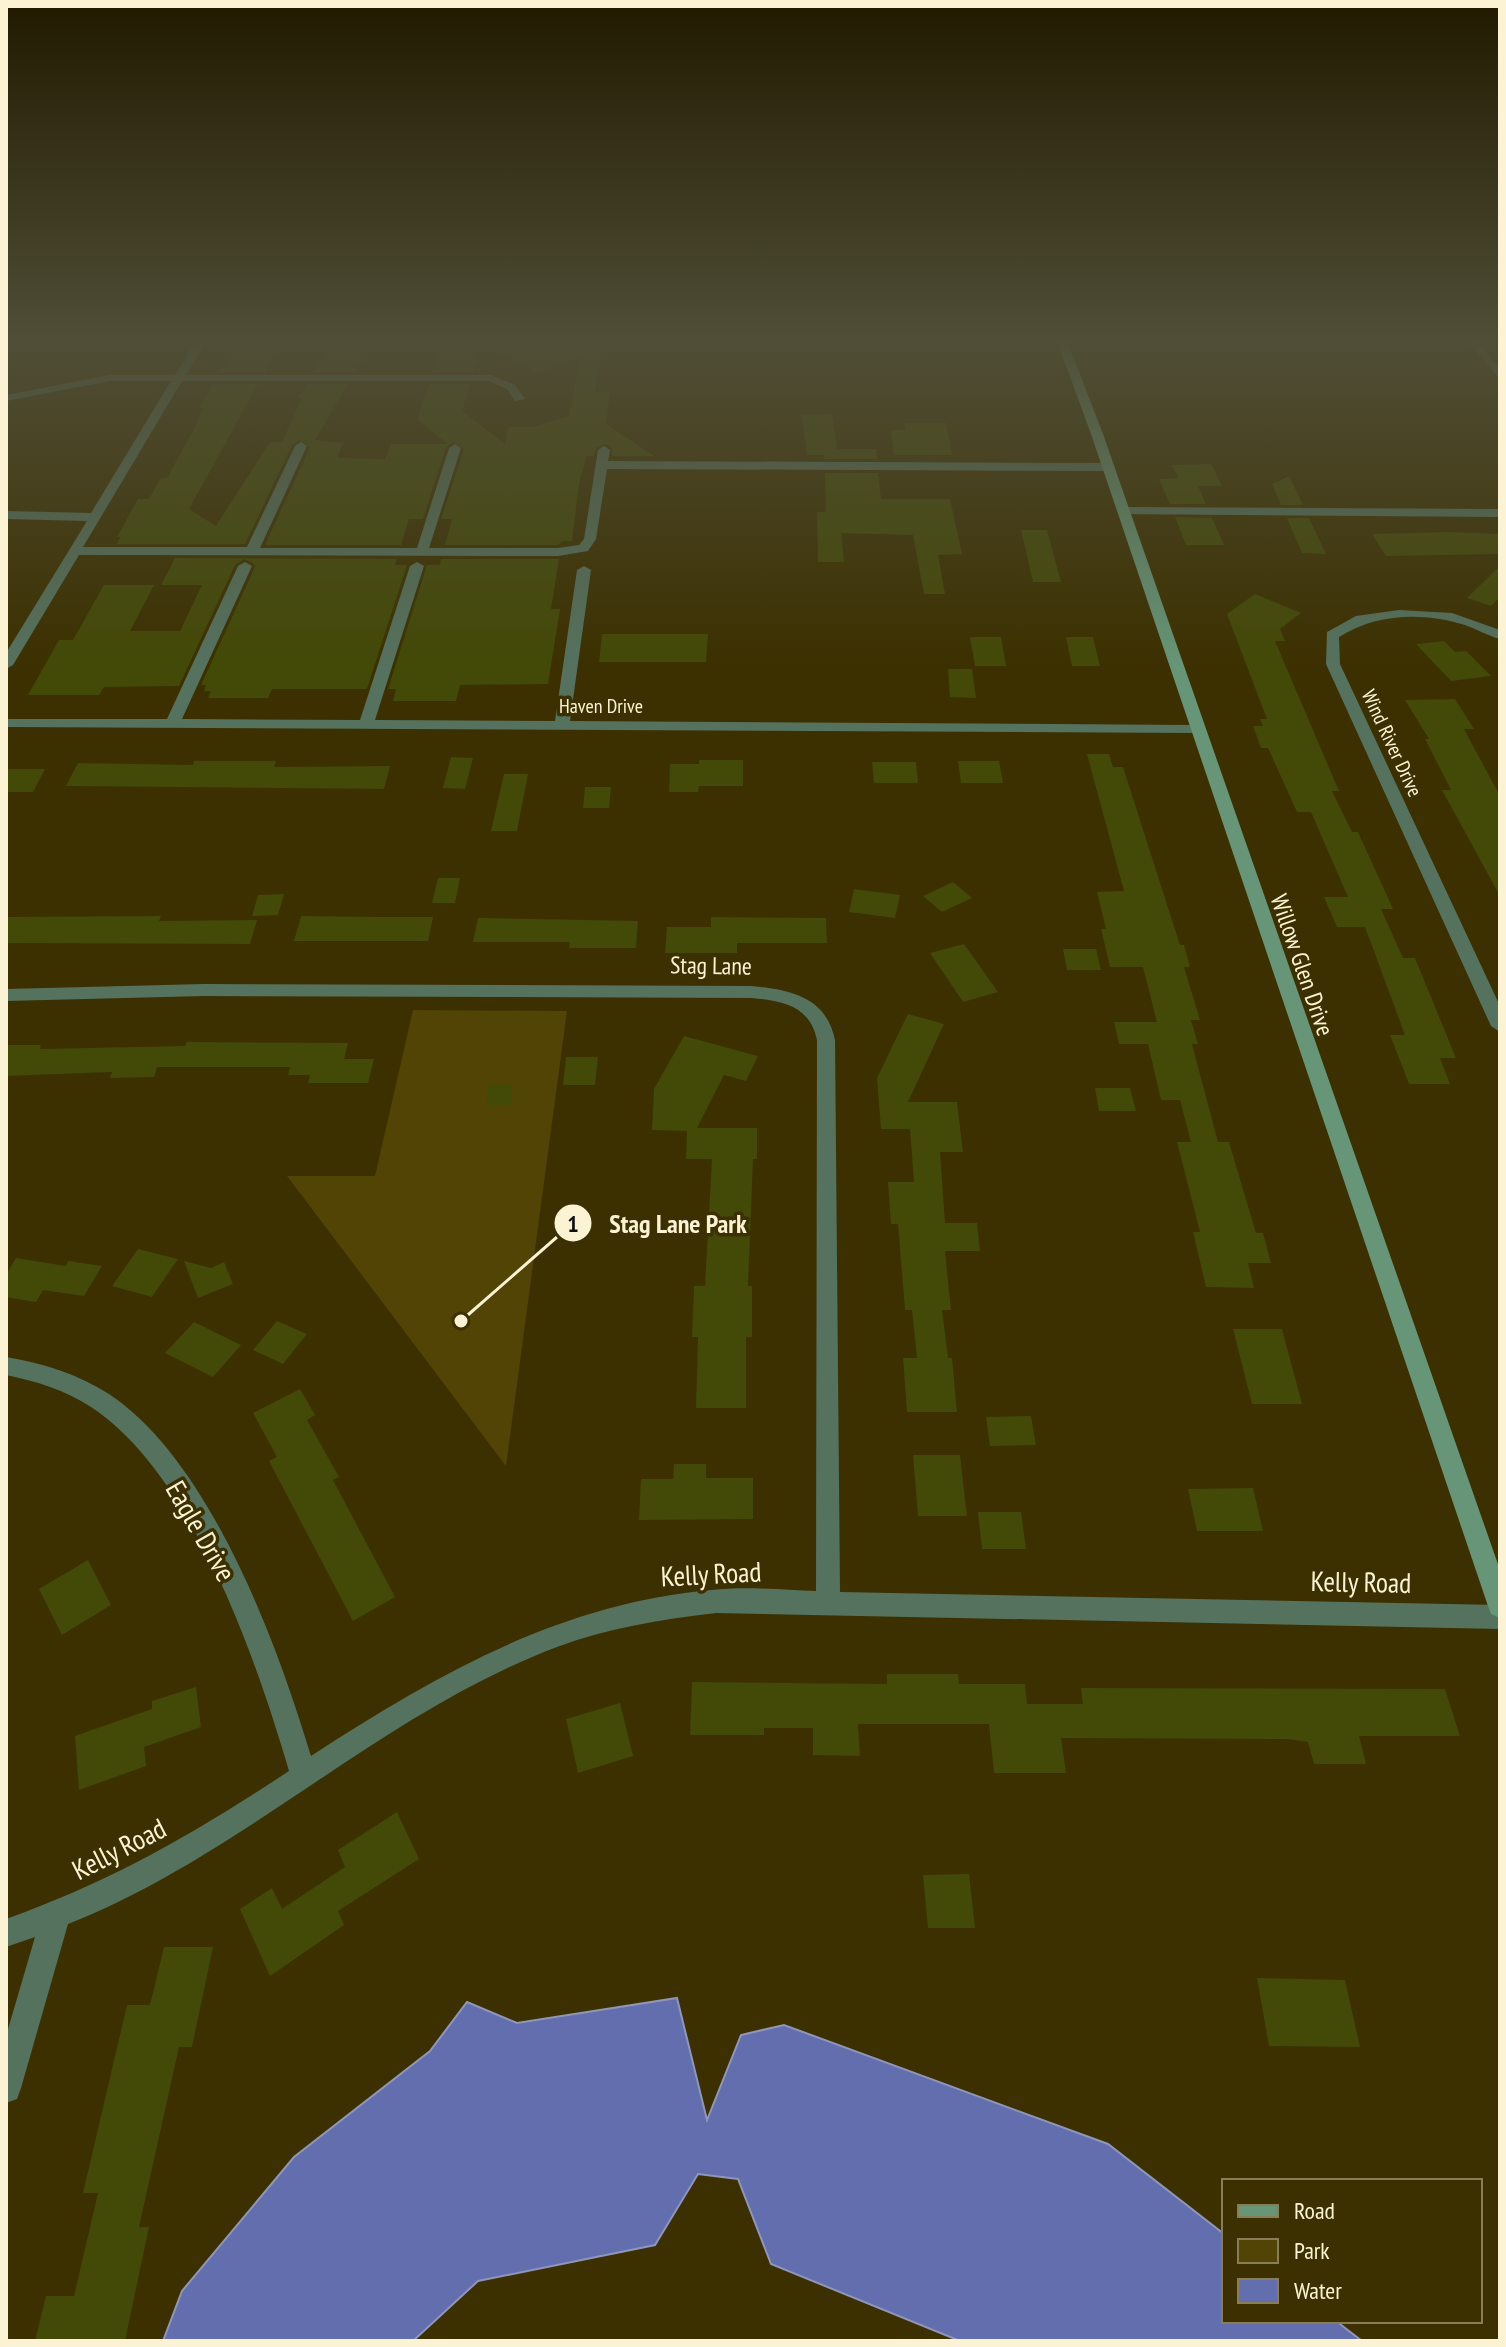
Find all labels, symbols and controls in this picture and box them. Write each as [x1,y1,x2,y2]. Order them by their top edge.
street label: Wind River Drive [1356,685,1428,801]
street label: Haven Drive [559,693,643,719]
street label: Willow Glen Drive [1264,890,1341,1040]
street label: Stag Lane [670,949,752,982]
callout: Stag Lane Park [553,1198,762,1248]
text: Stag Lane Park [609,1207,747,1240]
text: 1 [567,1208,579,1239]
street label: Eagle Drive [158,1474,245,1588]
street label: Kelly Road [660,1552,762,1595]
street label: Kelly Road [1310,1562,1412,1601]
street label: Kelly Road [65,1809,172,1888]
legend [1222,2179,1482,2323]
text: Road [1294,2195,1335,2226]
text: Park [1294,2235,1330,2266]
text: Water [1294,2275,1342,2306]

